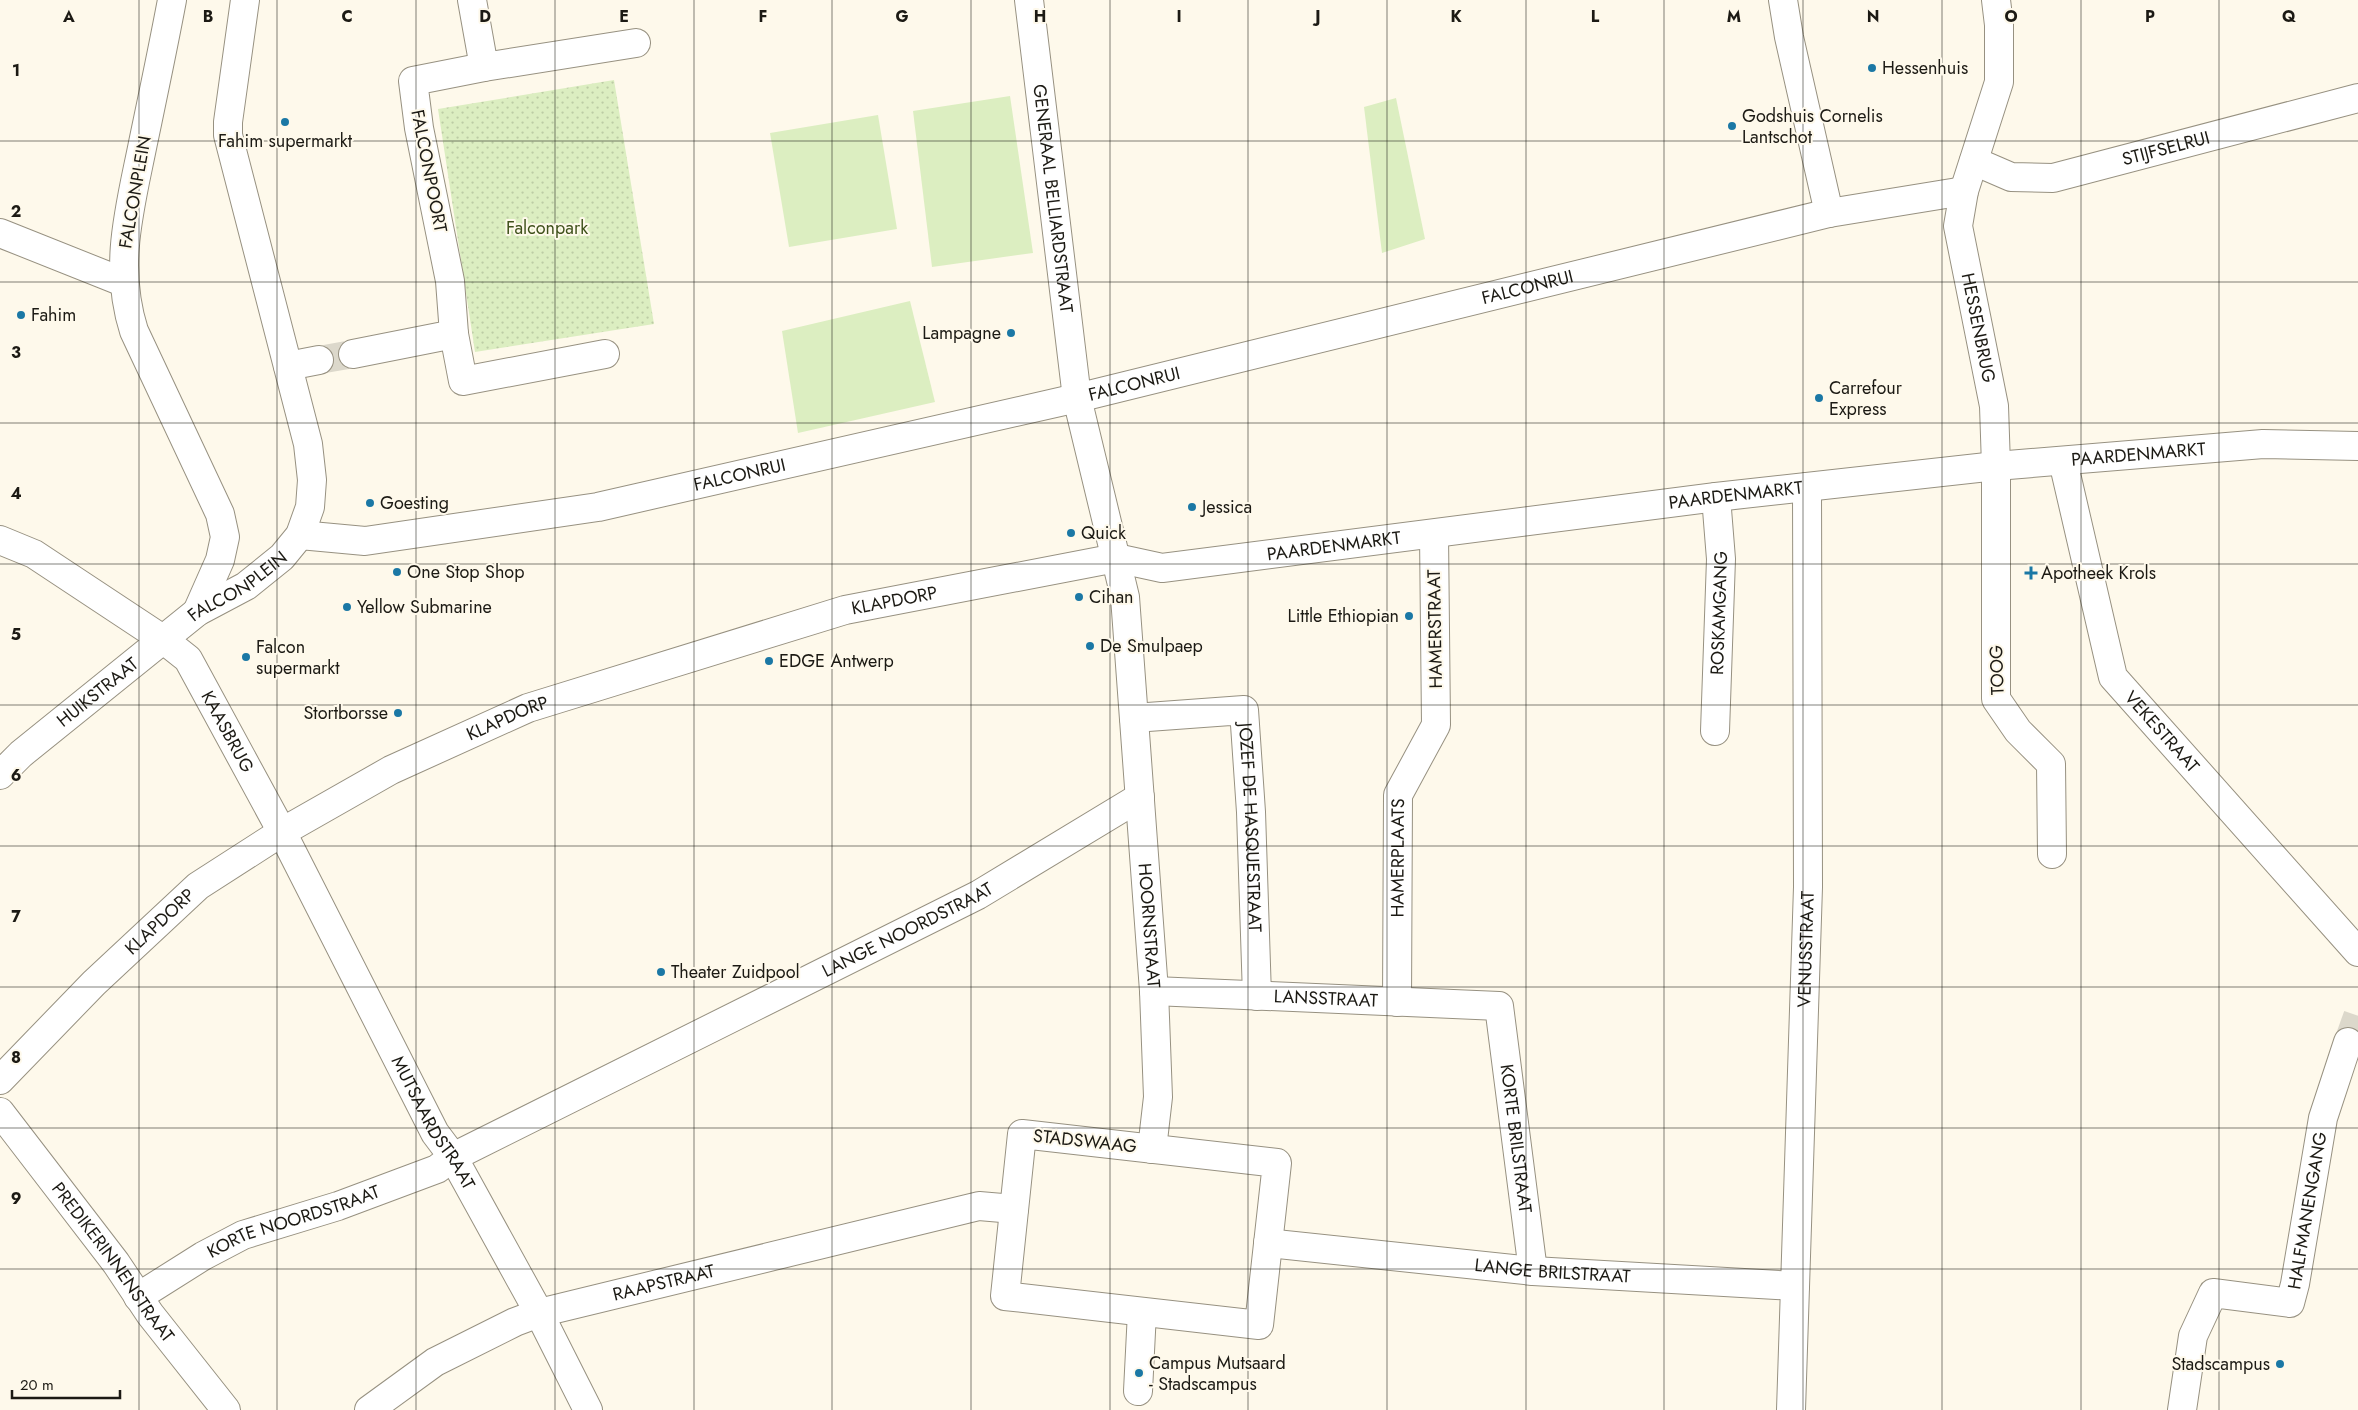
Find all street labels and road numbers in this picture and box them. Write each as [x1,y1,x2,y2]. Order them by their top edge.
street label: GENERAAL BELLIARDSTRAAT [1026,83,1080,315]
street label: FALCONPOORT [404,107,454,235]
street label: STIJFSELRUI [2119,124,2213,172]
street label: FALCONPLEIN [112,134,158,250]
street label: FALCONRUI [1479,263,1576,311]
street label: HESSENBRUG [1955,270,2002,385]
street label: FALCONRUI [1086,360,1183,408]
street label: PAARDENMARKT [2070,436,2207,473]
street label: FALCONRUI [691,452,788,498]
street label: PAARDENMARKT [1667,474,1805,516]
street label: PAARDENMARKT [1265,524,1403,567]
street label: FALCONPLEIN [182,545,293,628]
street label: ROSKAMGANG [1704,550,1734,676]
street label: HAMERSTRAAT [1421,569,1449,689]
street label: KLAPDORP [849,580,940,621]
street label: TOOG [1983,645,2011,695]
street label: HUIKSTRAAT [51,651,144,733]
street label: VEKESTRAAT [2118,685,2206,779]
street label: KAASBRUG [195,686,260,777]
street label: KLAPDORP [462,689,552,747]
street label: JOZEF DE HASQUESTRAAT [1232,720,1268,933]
street label: HAMERPLAATS [1384,798,1411,918]
street label: HOORNSTRAAT [1132,862,1167,990]
street label: LANGE NOORDSTRAAT [817,876,998,984]
street label: KLAPDORP [119,882,201,961]
street label: VENUSSTRAAT [1791,890,1821,1008]
street label: LANSSTRAAT [1273,983,1379,1014]
street label: MUTSAARDSTRAAT [385,1051,482,1195]
street label: KORTE BRILSTRAAT [1494,1063,1539,1215]
street label: STADSWAAG [1032,1123,1138,1159]
street label: HALFMANENGANG [2281,1130,2333,1291]
street label: PREDIKERINNENSTRAAT [46,1177,181,1348]
street label: KORTE NOORDSTRAAT [202,1178,384,1265]
street label: LANGE BRILSTRAAT [1473,1252,1632,1290]
street label: RAAPSTRAAT [610,1258,718,1308]

